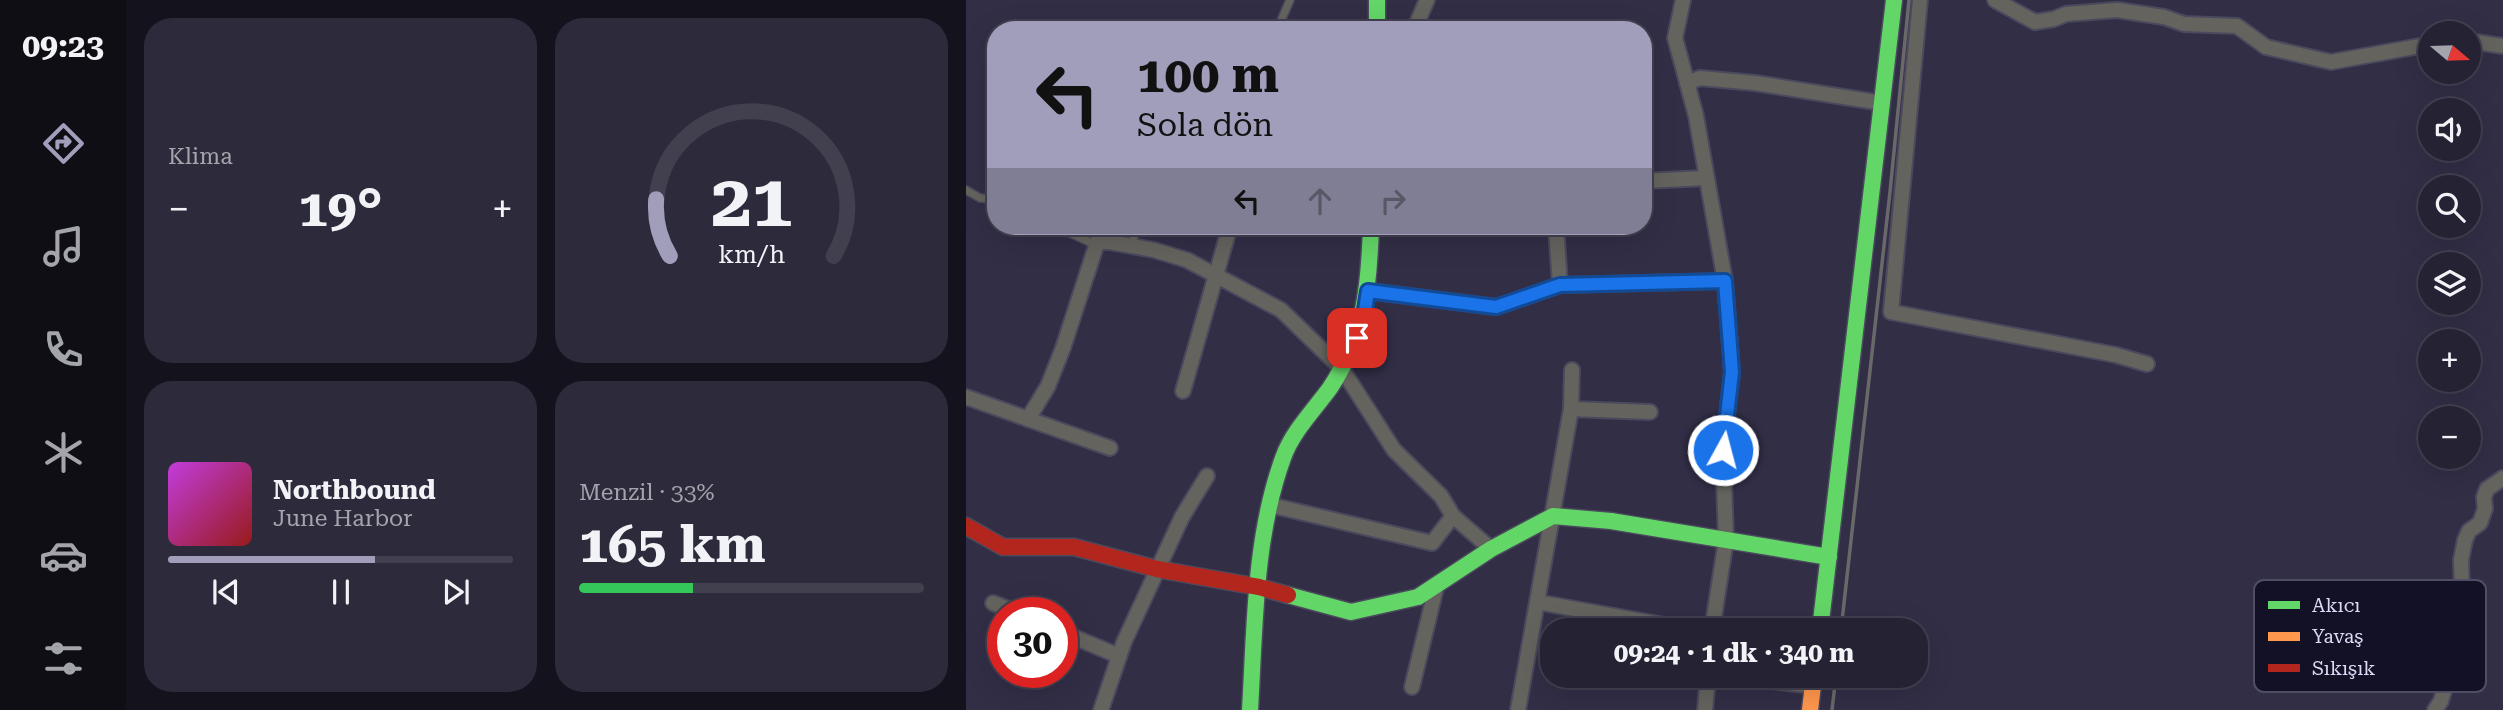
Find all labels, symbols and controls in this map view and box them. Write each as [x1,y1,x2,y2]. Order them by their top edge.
north arrow [2418,21,2482,84]
map controls [2418,21,2481,469]
text: 09:23 [22,27,104,65]
text: 100 m [1137,47,1279,104]
icon: left [1022,49,1113,140]
button: sound [2418,98,2481,161]
text: Sola dön [1137,106,1273,144]
icon: directions [39,119,88,168]
text: Klima [168,143,233,170]
text: 21 [711,160,792,245]
button: search [2418,175,2481,238]
text: 19° [298,178,383,239]
icon: left [1228,182,1266,220]
icon: ahead [1301,182,1339,220]
icon: right [1374,182,1412,220]
text: − [168,187,189,231]
text: + [492,187,513,231]
icon: music [39,222,88,271]
text: km/h [718,240,785,269]
button: layers [2418,252,2481,315]
pin [1327,308,1387,368]
icon: arrive [1338,319,1376,357]
icon: phone [39,325,88,374]
button: + [2418,329,2481,392]
button: − [2418,406,2481,469]
position arrow [1686,413,1760,487]
icon: climate [39,428,88,477]
text: Northbound [273,475,436,505]
text: Menzil · 33% [579,479,715,506]
text: June Harbor [273,505,413,532]
text: 165 km [579,514,766,575]
icon: car [39,531,88,580]
icon: previous [207,573,245,611]
icon: pause [322,573,360,611]
icon: next [437,573,475,611]
legend [2254,580,2486,692]
text: Akıcı [2312,594,2360,617]
speed limit sign: 30 [987,597,1078,688]
text: Yavaş [2312,625,2363,648]
icon: filters [39,634,88,683]
text: 09:24 · 1 dk · 340 m [1614,638,1854,668]
text: Sıkışık [2312,657,2375,680]

